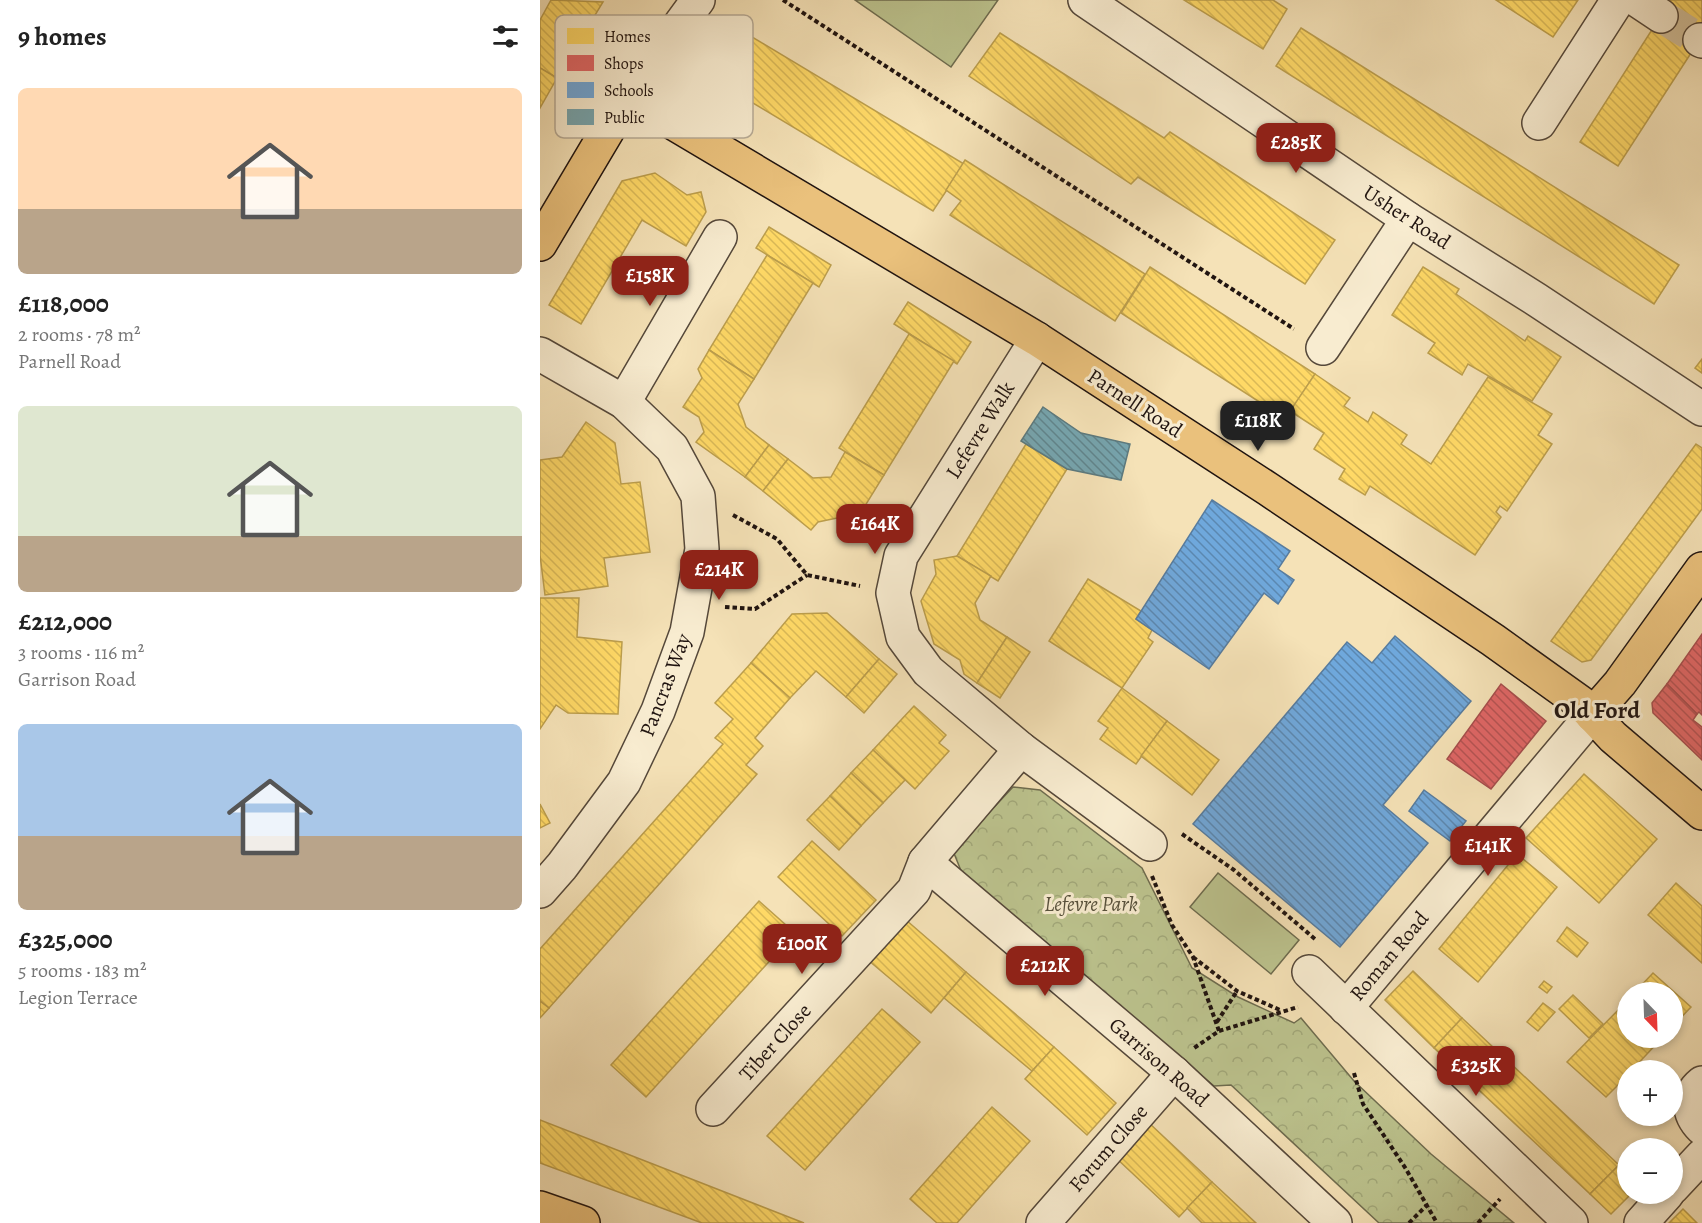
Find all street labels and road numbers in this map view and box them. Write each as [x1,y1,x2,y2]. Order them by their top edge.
street label: Usher Road [1358,178,1457,256]
street label: Parnell Road [1082,362,1189,445]
street label: Lefevre Walk [939,375,1021,484]
street label: Pancras Way [633,629,698,741]
street label: Roman Road [1343,905,1435,1007]
street label: Tiber Close [733,997,817,1087]
street label: Garrison Road [1103,1011,1215,1114]
street label: Forum Close [1062,1098,1154,1198]

